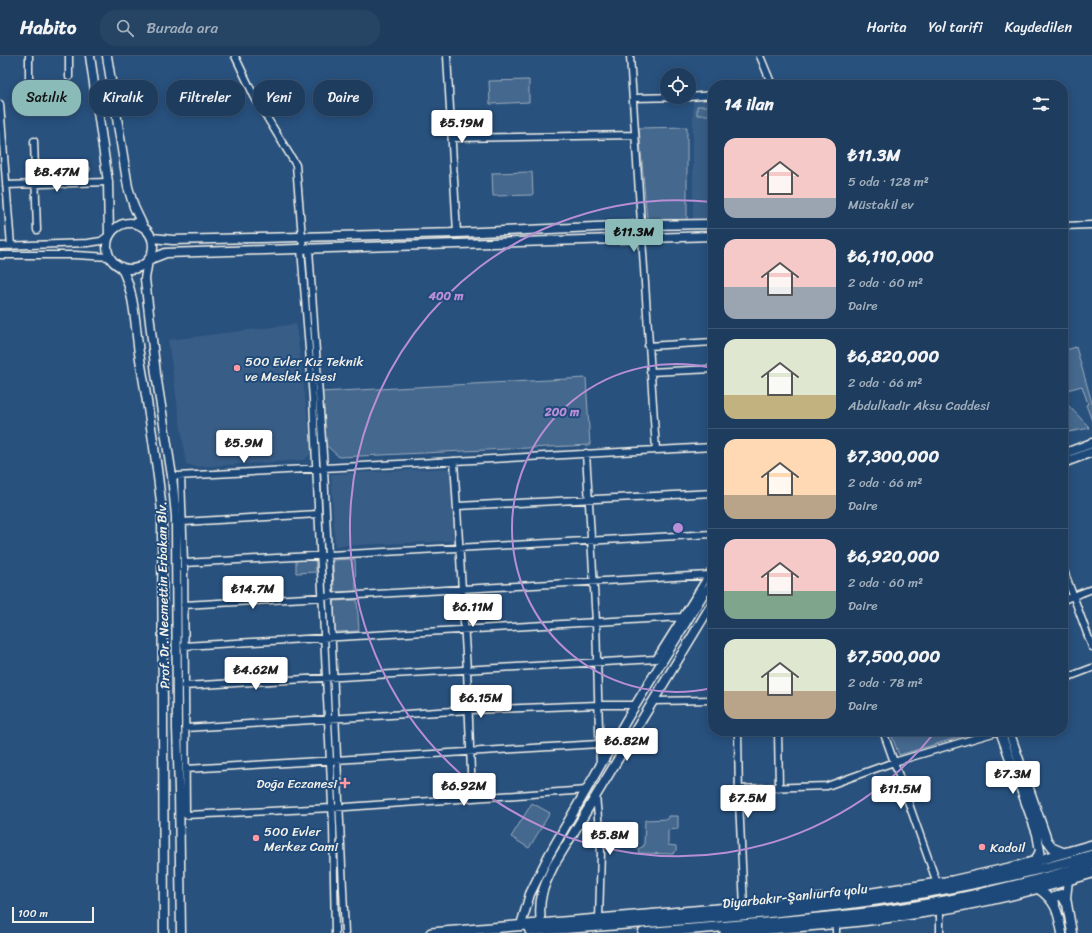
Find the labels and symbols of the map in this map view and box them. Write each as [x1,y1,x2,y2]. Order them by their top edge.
pin: ₺5.19M [429,110,495,144]
pin: ₺8.47M [24,159,90,193]
pin: ₺11.3M [601,219,667,253]
text: 400 m [427,285,464,307]
place label: 500 Evler Kız Teknik ve Meslek Lisesi [245,350,363,388]
marker: 500 Evler Kız Teknik ve Meslek Lisesi [232,363,242,373]
text: 200 m [544,401,580,423]
pin: ₺5.9M [216,430,272,464]
street label: Prof. Dr. Necmettin Erbakan Blv. [150,501,176,689]
centre of rings [671,521,685,535]
pin: ₺14.7M [220,576,286,610]
pin: ₺6.11M [440,594,506,628]
pin: ₺4.62M [223,657,289,691]
pin: ₺6.15M [448,685,514,719]
pin: ₺6.82M [594,728,660,762]
pin: ₺7.3M [985,761,1041,795]
place label: Doğa Eczanesi [256,772,337,795]
pin: ₺6.92M [431,773,497,807]
pin: ₺11.5M [868,776,934,810]
marker: Doğa Eczanesi [340,778,350,788]
pin: ₺7.5M [720,785,776,819]
place label: 500 Evler Merkez Cami [264,820,338,858]
pin: ₺5.8M [582,822,638,856]
marker: 500 Evler Merkez Cami [251,833,261,843]
place label: Kadoil [990,836,1025,859]
marker: Kadoil [977,842,987,852]
street label: Diyarbakır-Şanlıurfa yolu [721,877,869,915]
scale bar [12,905,94,924]

